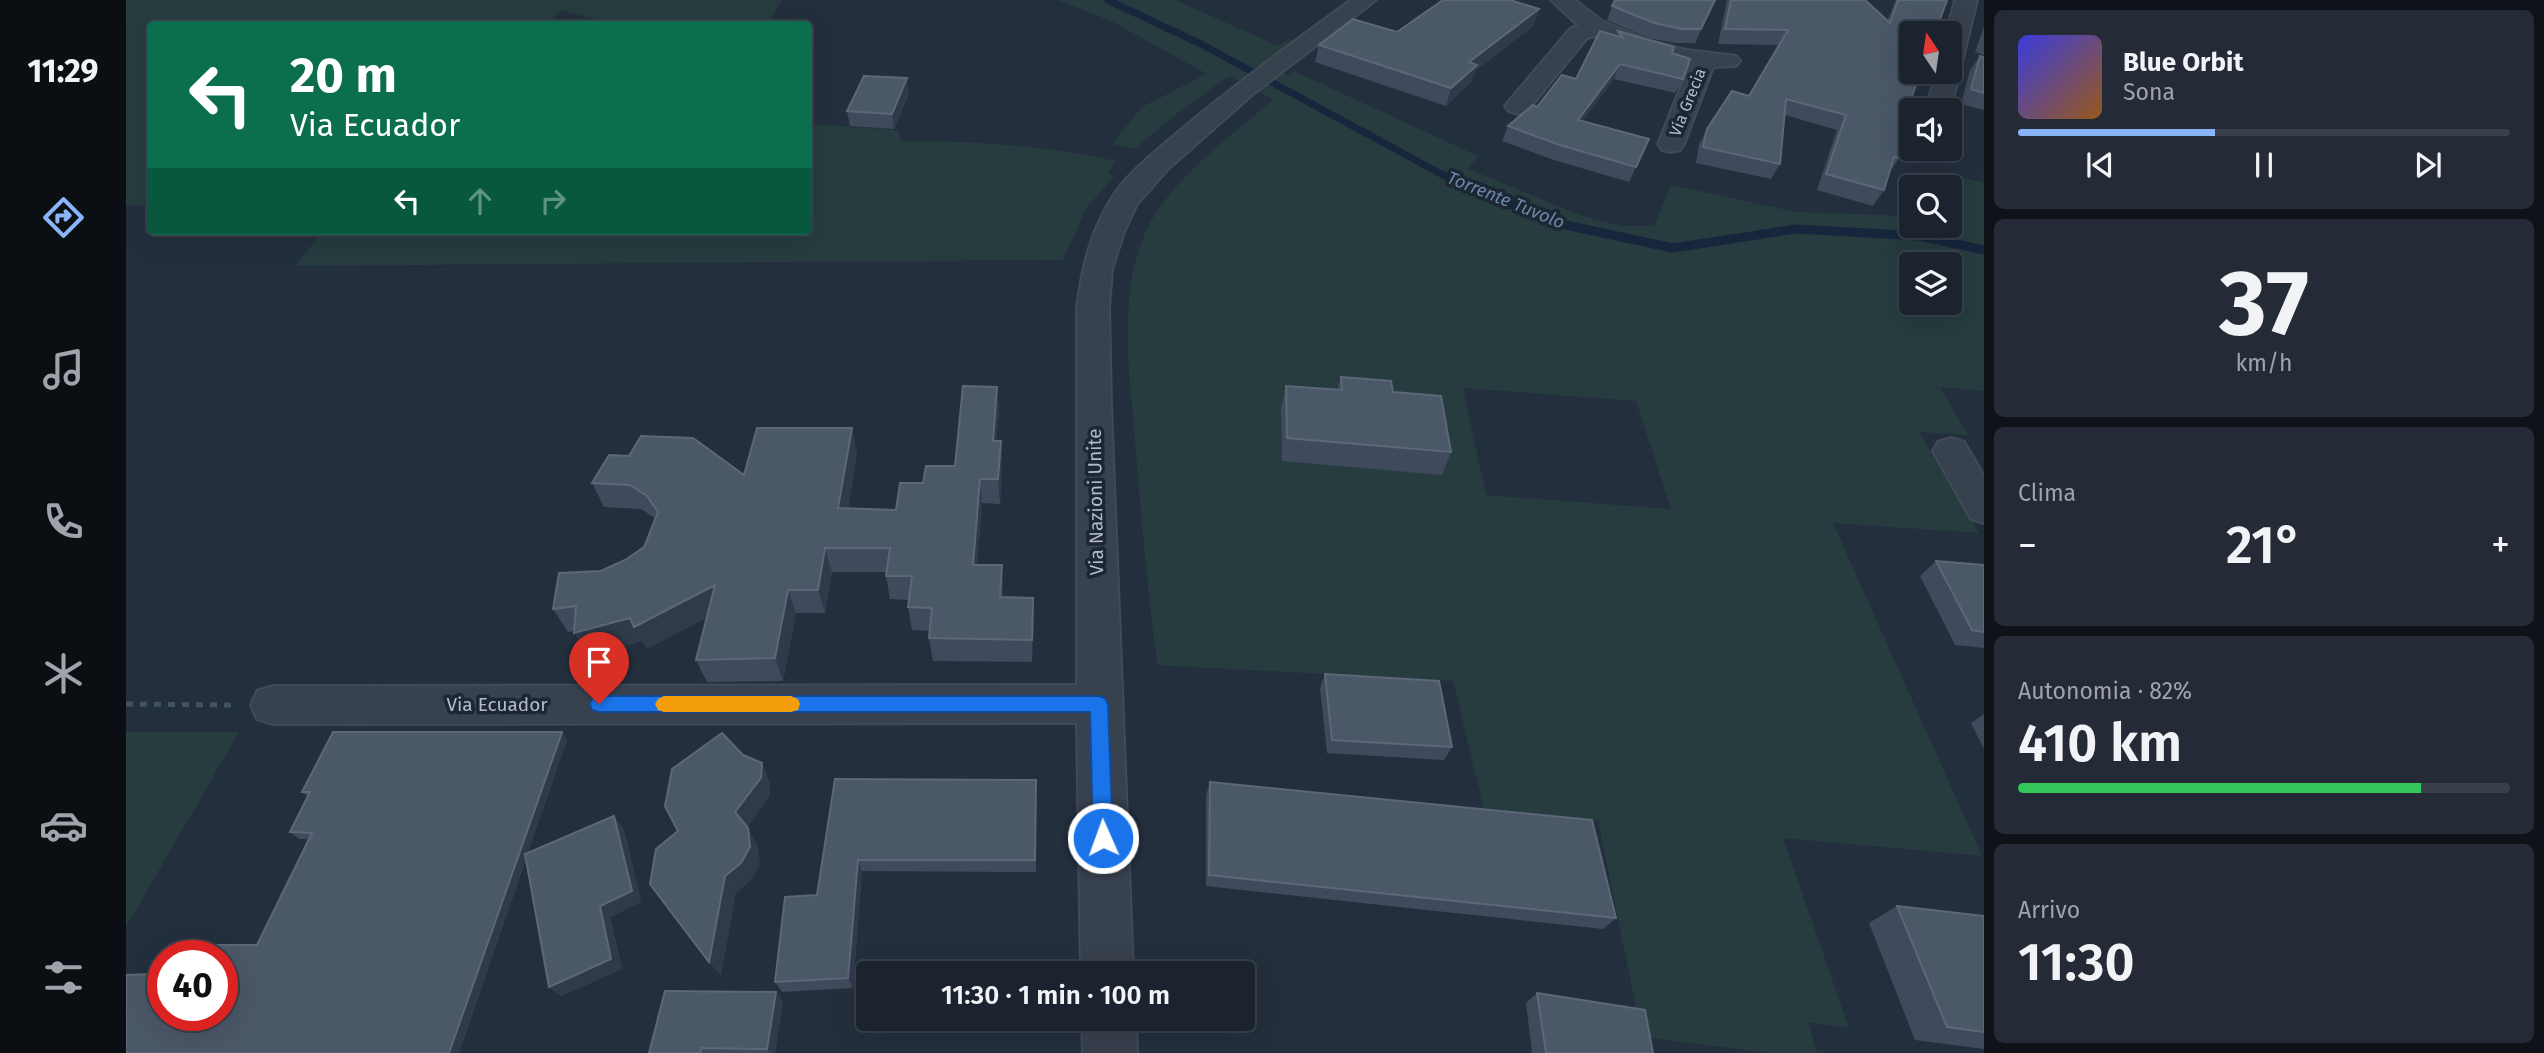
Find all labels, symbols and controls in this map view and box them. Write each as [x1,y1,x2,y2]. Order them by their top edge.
north arrow [1899,21,1962,84]
map controls [1899,21,1962,315]
text: 20 m [290,46,397,105]
text: Blue Orbit [2123,47,2243,78]
icon: left [175,49,266,140]
text: 11:29 [28,52,98,90]
street label: Via Grecia [1665,65,1710,139]
text: Sona [2123,78,2175,106]
button: sound [1899,98,1962,161]
text: Via Ecuador [290,106,460,144]
icon: previous [2081,146,2119,184]
icon: pause [2245,146,2283,184]
icon: next [2409,146,2447,184]
water label: Torrente Tuvolo [1444,166,1568,234]
button: search [1899,175,1962,238]
icon: left [388,182,426,220]
icon: ahead [461,182,499,220]
icon: right [534,182,572,220]
icon: directions [39,193,88,242]
text: 37 [2219,249,2309,358]
button: layers [1899,252,1962,315]
icon: music [39,345,88,394]
text: km/h [2236,349,2292,377]
street label: Via Nazioni Unite [1083,428,1108,576]
text: Clima [2018,479,2076,507]
icon: phone [39,497,88,546]
text: 21° [2226,514,2302,577]
text: − [2018,522,2037,568]
text: + [2491,522,2510,568]
pin [569,632,629,704]
icon: arrive [580,643,618,681]
icon: climate [39,649,88,698]
text: Autonomia · 82% [2018,677,2192,705]
street label: Via Ecuador [446,693,548,716]
text: 410 km [2018,712,2182,775]
icon: car [39,801,88,850]
position arrow [1066,801,1140,875]
text: Arrivo [2018,896,2080,924]
text: 11:30 [2018,931,2135,994]
speed limit sign: 40 [147,940,238,1031]
icon: filters [39,953,88,1002]
text: 11:30 · 1 min · 100 m [941,980,1170,1011]

